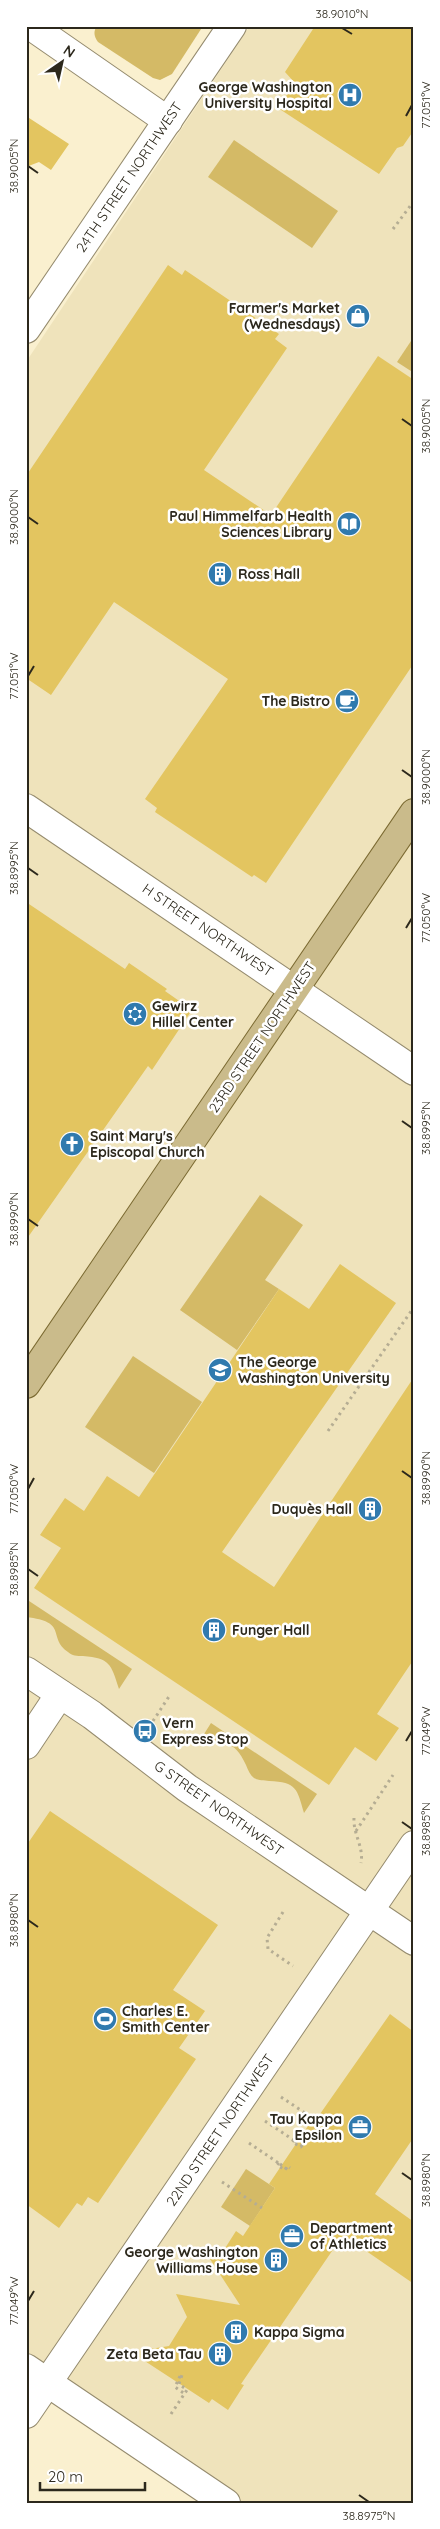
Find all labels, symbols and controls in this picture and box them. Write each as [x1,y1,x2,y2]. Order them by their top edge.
text: 38.9010°N [315,6,369,21]
north arrow [38,38,88,88]
text: N [60,41,79,62]
place label: George Washington University Hospital [198,78,332,112]
text: 77.051°W [418,81,433,129]
hospital icon: George Washington University Hospital [337,82,363,108]
street label: 24TH STREET NORTHWEST [72,98,186,256]
text: 38.9005°N [6,138,21,194]
place label: Farmer's Market (Wednesdays) [229,299,340,333]
shop icon: Farmer's Market (Wednesdays) [345,303,371,329]
text: 38.9005°N [418,398,433,454]
text: 38.9000°N [6,489,21,545]
place label: Paul Himmelfarb Health Sciences Library [169,507,332,541]
library icon: Paul Himmelfarb Health Sciences Library [336,511,362,537]
building icon: Ross Hall [207,561,233,587]
place label: Ross Hall [238,565,300,583]
text: 77.051°W [6,652,21,700]
cafe icon: The Bistro [334,688,360,714]
place label: The Bistro [261,692,330,710]
text: 38.9000°N [418,749,433,805]
text: 38.8995°N [6,841,21,895]
street label: H STREET NORTHWEST [139,879,277,981]
text: 77.050°W [418,893,433,943]
street label: 23RD STREET NORTHWEST [205,958,319,1116]
place label: Gewirz Hillel Center [152,997,234,1031]
synagogue icon: Gewirz Hillel Center [122,1001,148,1027]
text: 38.8995°N [418,1101,433,1155]
place label: Saint Mary's Episcopal Church [90,1127,205,1161]
church icon: Saint Mary's Episcopal Church [59,1131,85,1157]
text: 38.8990°N [6,1192,21,1246]
place label: The George Washington University [238,1353,390,1387]
school or university icon: The George Washington University [207,1357,233,1383]
text: 38.8990°N [418,1451,433,1505]
text: 77.050°W [6,1464,21,1514]
building icon: Duquès Hall [357,1496,383,1522]
place label: Duquès Hall [271,1500,352,1518]
text: 38.8985°N [6,1542,21,1596]
building icon: Funger Hall [201,1617,227,1643]
place label: Funger Hall [232,1621,310,1639]
text: 77.049°W [418,1706,433,1756]
place label: Vern Express Stop [162,1714,249,1748]
bus stop icon: Vern Express Stop [132,1718,158,1744]
street label: G STREET NORTHWEST [151,1757,287,1859]
text: 38.8985°N [418,1802,433,1856]
text: 38.8980°N [6,1893,21,1947]
place label: Charles E. Smith Center [122,2002,210,2036]
sports icon: Charles E. Smith Center [92,2006,118,2032]
street label: 22ND STREET NORTHWEST [162,2050,278,2210]
place label: Tau Kappa Epsilon [270,2110,342,2144]
office icon: Tau Kappa Epsilon [347,2114,373,2140]
text: 38.8980°N [418,2153,433,2207]
place label: Department of Athletics [310,2219,393,2253]
office icon: Department of Athletics [279,2223,305,2249]
place label: George Washington Williams House [124,2243,258,2277]
building icon: George Washington Williams House [263,2247,289,2273]
text: 77.049°W [6,2276,21,2326]
building icon: Kappa Sigma [223,2319,249,2345]
place label: Kappa Sigma [254,2323,345,2341]
building icon: Zeta Beta Tau [207,2341,233,2367]
place label: Zeta Beta Tau [106,2345,202,2363]
scale bar [40,2459,145,2491]
text: 20 m [48,2467,83,2486]
text: 38.8975°N [342,2508,396,2523]

